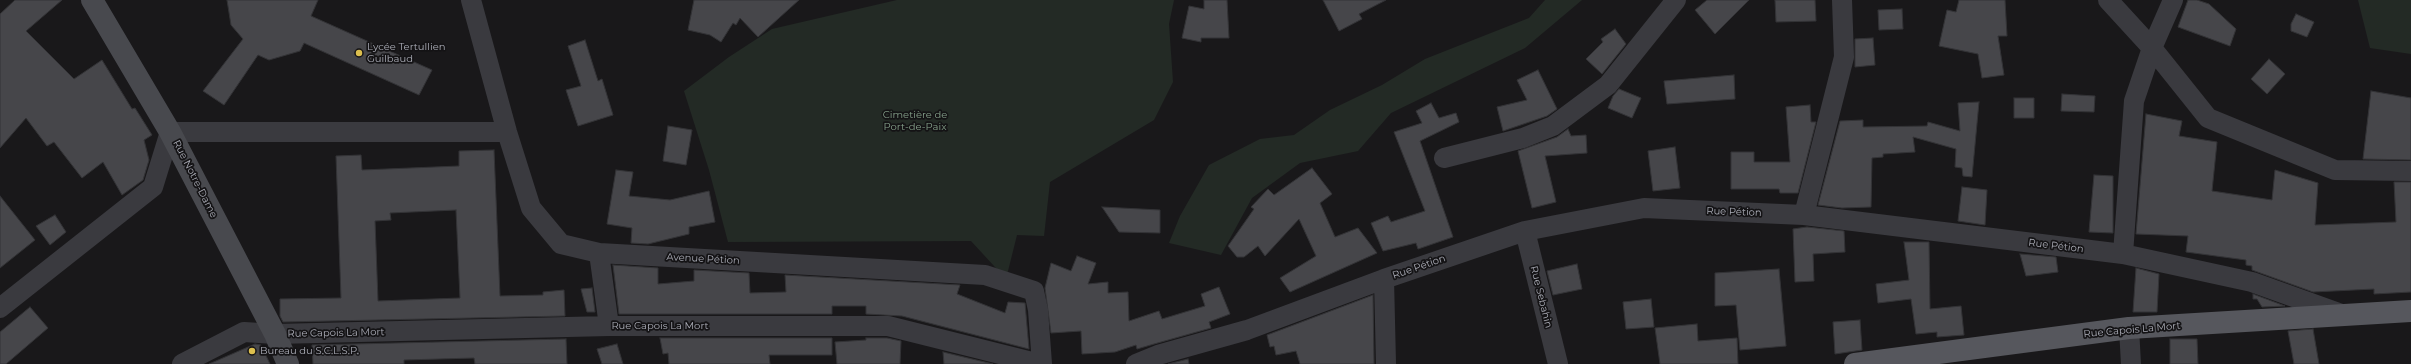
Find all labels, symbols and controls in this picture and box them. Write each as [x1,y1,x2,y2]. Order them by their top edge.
place label: Lycée Tertullien Guilbaud [367,41,445,64]
marker: Lycée Tertullien Guilbaud [354,48,364,58]
park label: Cimetière de Port-de-Paix [883,109,947,132]
street label: Rue Notre-Dame [170,138,220,220]
street label: Rue Pétion [1706,205,1762,219]
street label: Rue Pétion [2028,237,2084,255]
street label: Avenue Pétion [666,251,740,267]
street label: Rue Pétion [1391,252,1447,282]
street label: Rue Sebahin [1527,265,1555,329]
street label: Rue Capois La Mort [611,320,709,332]
street label: Rue Capois La Mort [2083,320,2181,340]
street label: Rue Capois La Mort [287,326,385,340]
place label: Bureau du S.C.L.S.P. [260,345,359,357]
marker: Bureau du S.C.L.S.P. [247,346,257,356]

